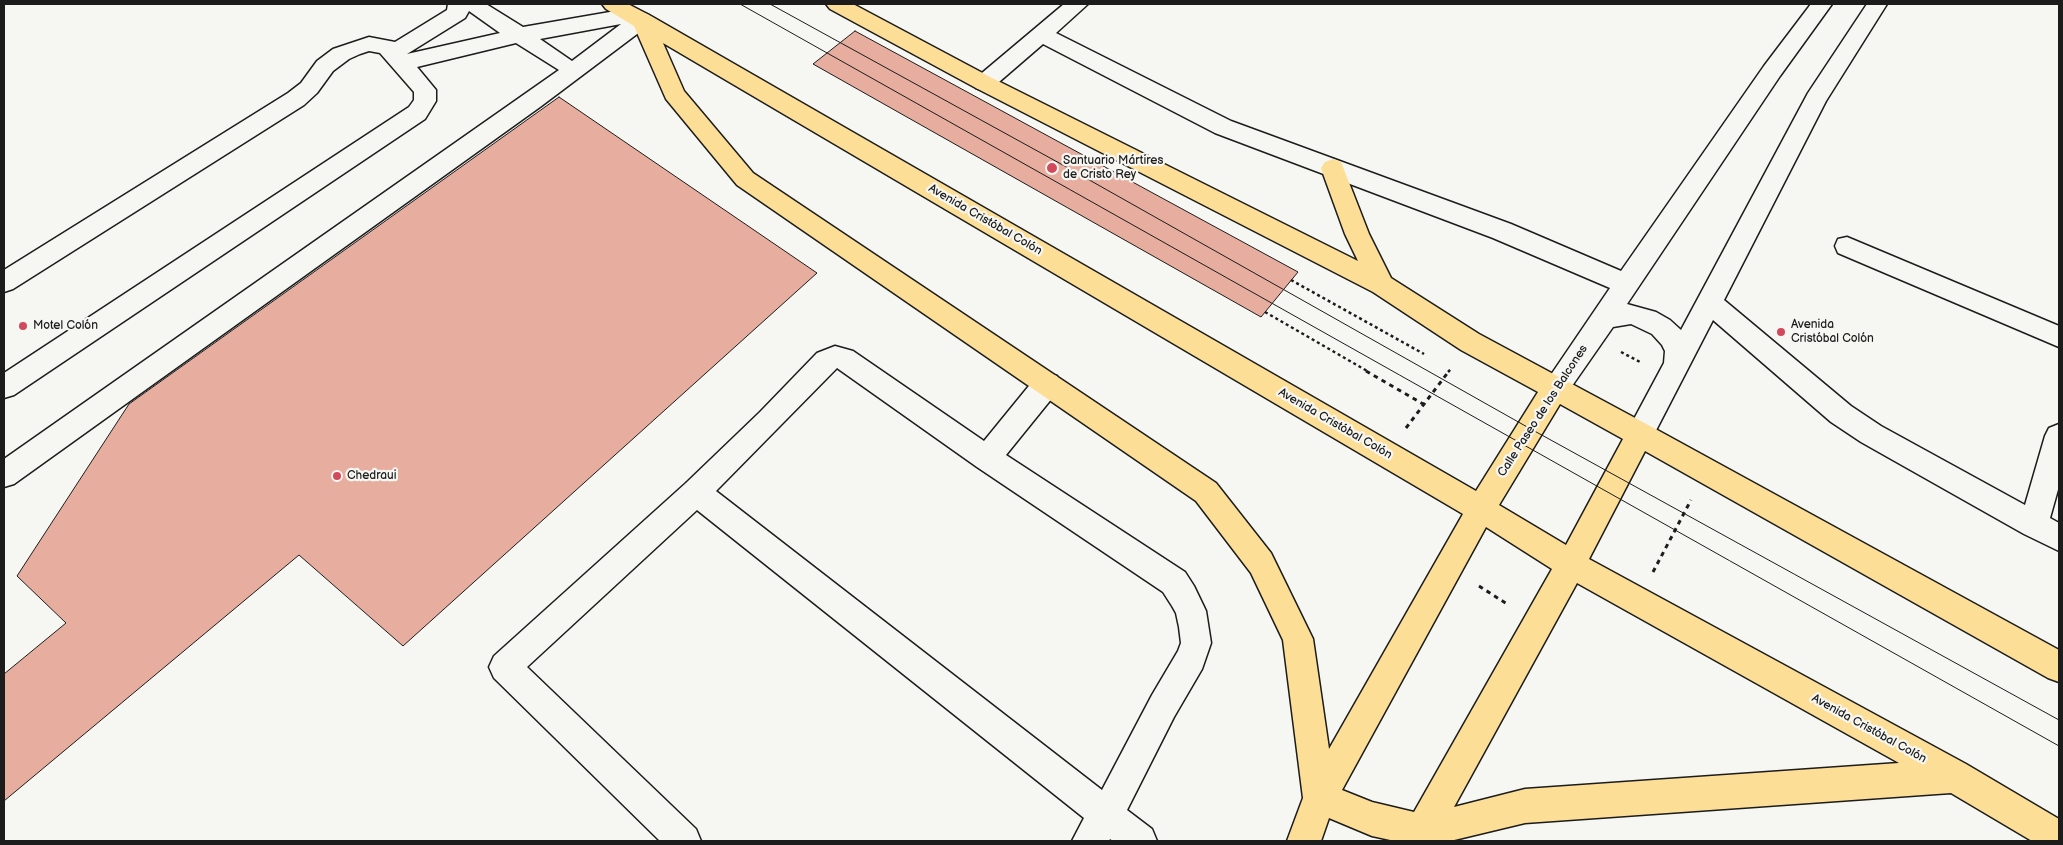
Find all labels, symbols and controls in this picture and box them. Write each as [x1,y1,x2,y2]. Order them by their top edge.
place label: Santuario Mártires de Cristo Rey [1063,154,1163,182]
marker: Santuario Mártires de Cristo Rey [1045,161,1059,175]
street label: Avenida Cristóbal Colón [926,182,1044,258]
place label: Avenida Cristóbal Colón [1791,318,1874,346]
place label: Motel Colón [33,319,98,333]
marker: Motel Colón [17,320,29,332]
marker: Avenida Cristóbal Colón [1775,326,1787,338]
street label: Calle Paseo de los Balcones [1495,342,1591,480]
street label: Avenida Cristóbal Colón [1276,386,1394,462]
place label: Chedraui [347,469,397,483]
marker: Chedraui [331,470,343,482]
street label: Avenida Cristóbal Colón [1809,691,1929,767]

